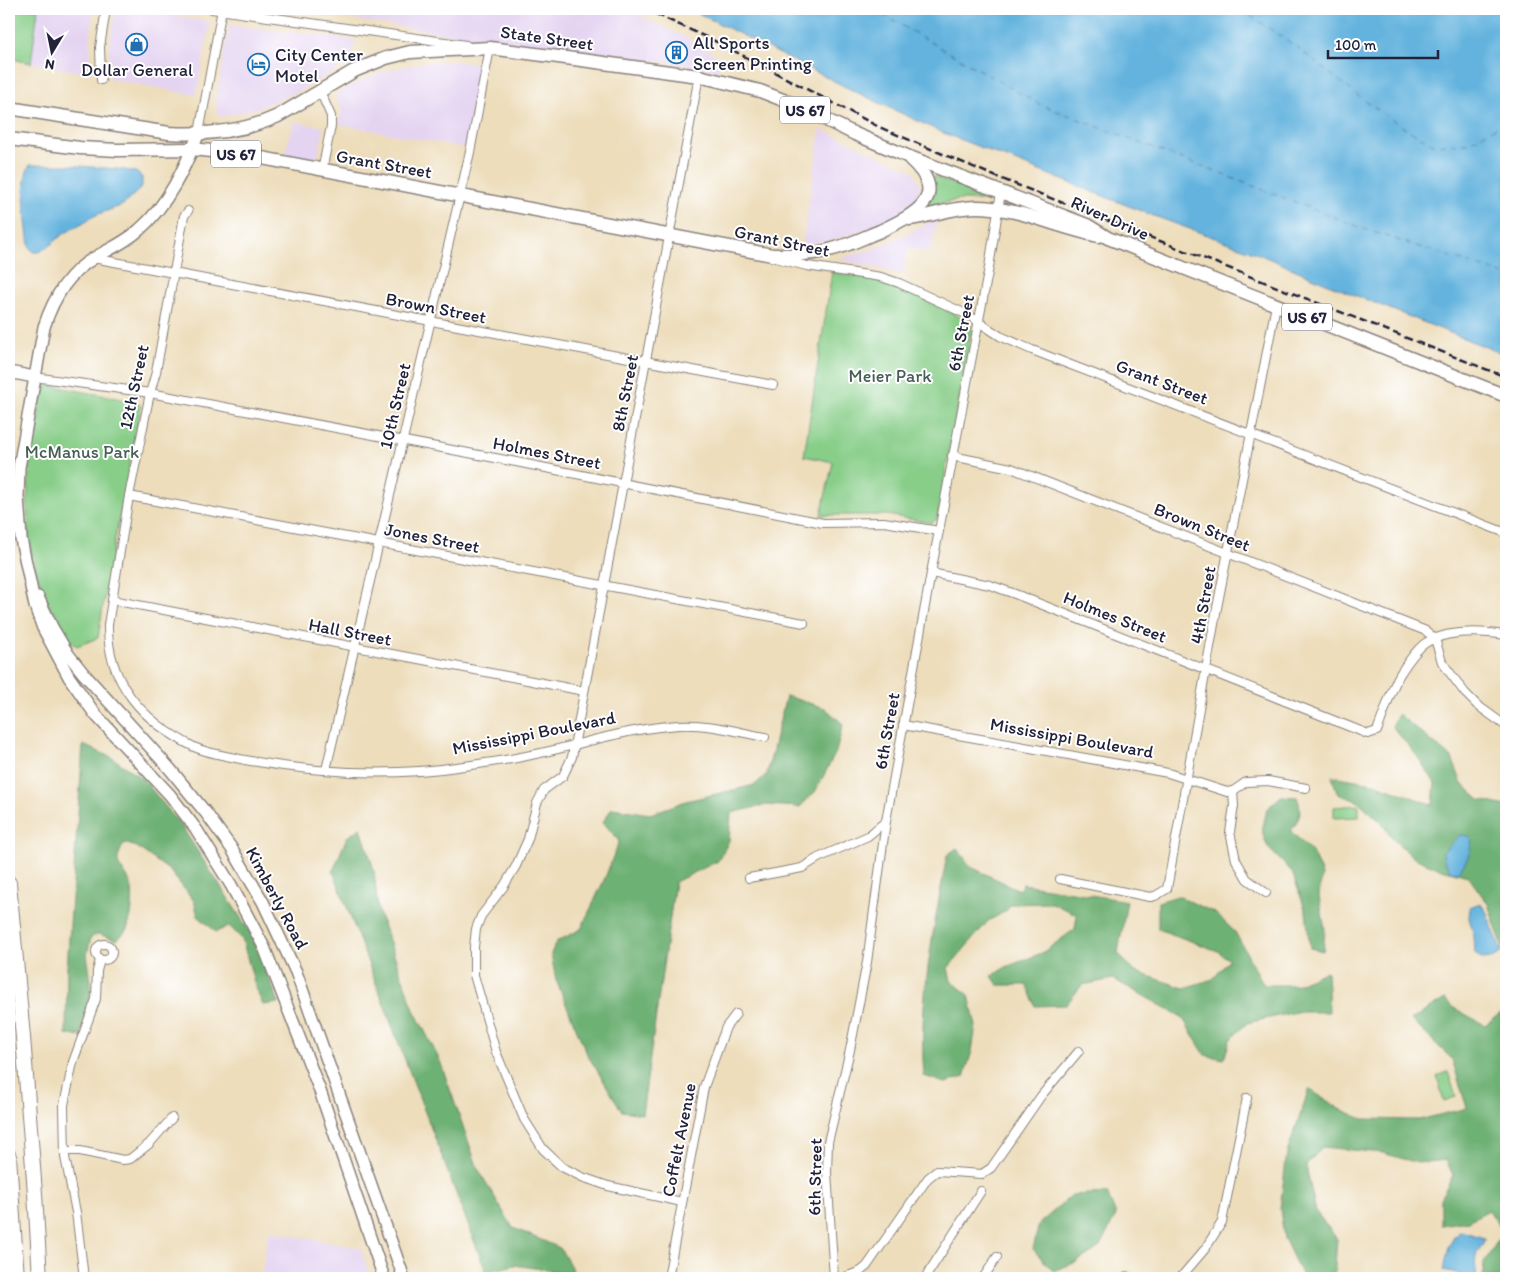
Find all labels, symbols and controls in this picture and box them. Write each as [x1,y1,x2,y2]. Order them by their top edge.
street label: State Street [499,21,595,55]
north arrow [28,28,78,78]
scale bar [1328,28,1438,60]
place label: All Sports Screen Printing [693,32,813,75]
shop icon: Dollar General [125,33,149,57]
text: 100 m [1335,36,1377,54]
building icon: All Sports Screen Printing [665,41,689,65]
place label: City Center Motel [275,44,363,87]
hotel icon: City Center Motel [247,53,271,77]
text: N [44,55,56,74]
place label: Dollar General [81,59,193,81]
road number: US 67 [780,96,830,124]
road number: US 67 [211,140,261,168]
street label: Grant Street [334,145,434,183]
street label: River Drive [1068,191,1152,245]
street label: Grant Street [732,220,832,262]
street label: Brown Street [384,287,488,329]
street label: 6th Street [943,293,979,373]
road number: US 67 [1282,304,1332,330]
street label: 12th Street [114,343,154,431]
street label: 8th Street [607,352,643,433]
street label: Grant Street [1113,354,1211,410]
street label: 10th Street [374,361,416,451]
park label: Meier Park [849,365,932,387]
street label: Holmes Street [491,432,603,474]
park label: McManus Park [25,441,139,463]
street label: Brown Street [1151,498,1254,556]
street label: Jones Street [383,518,482,558]
street label: 4th Street [1185,564,1221,646]
street label: Holmes Street [1060,586,1170,648]
street label: Hall Street [307,613,394,651]
street label: 6th Street [869,691,905,771]
street label: Mississippi Boulevard [450,706,618,760]
street label: Mississippi Boulevard [988,713,1156,763]
street label: Kimberly Road [241,843,313,953]
street label: Coffelt Avenue [657,1081,701,1199]
street label: 6th Street [803,1138,827,1216]

